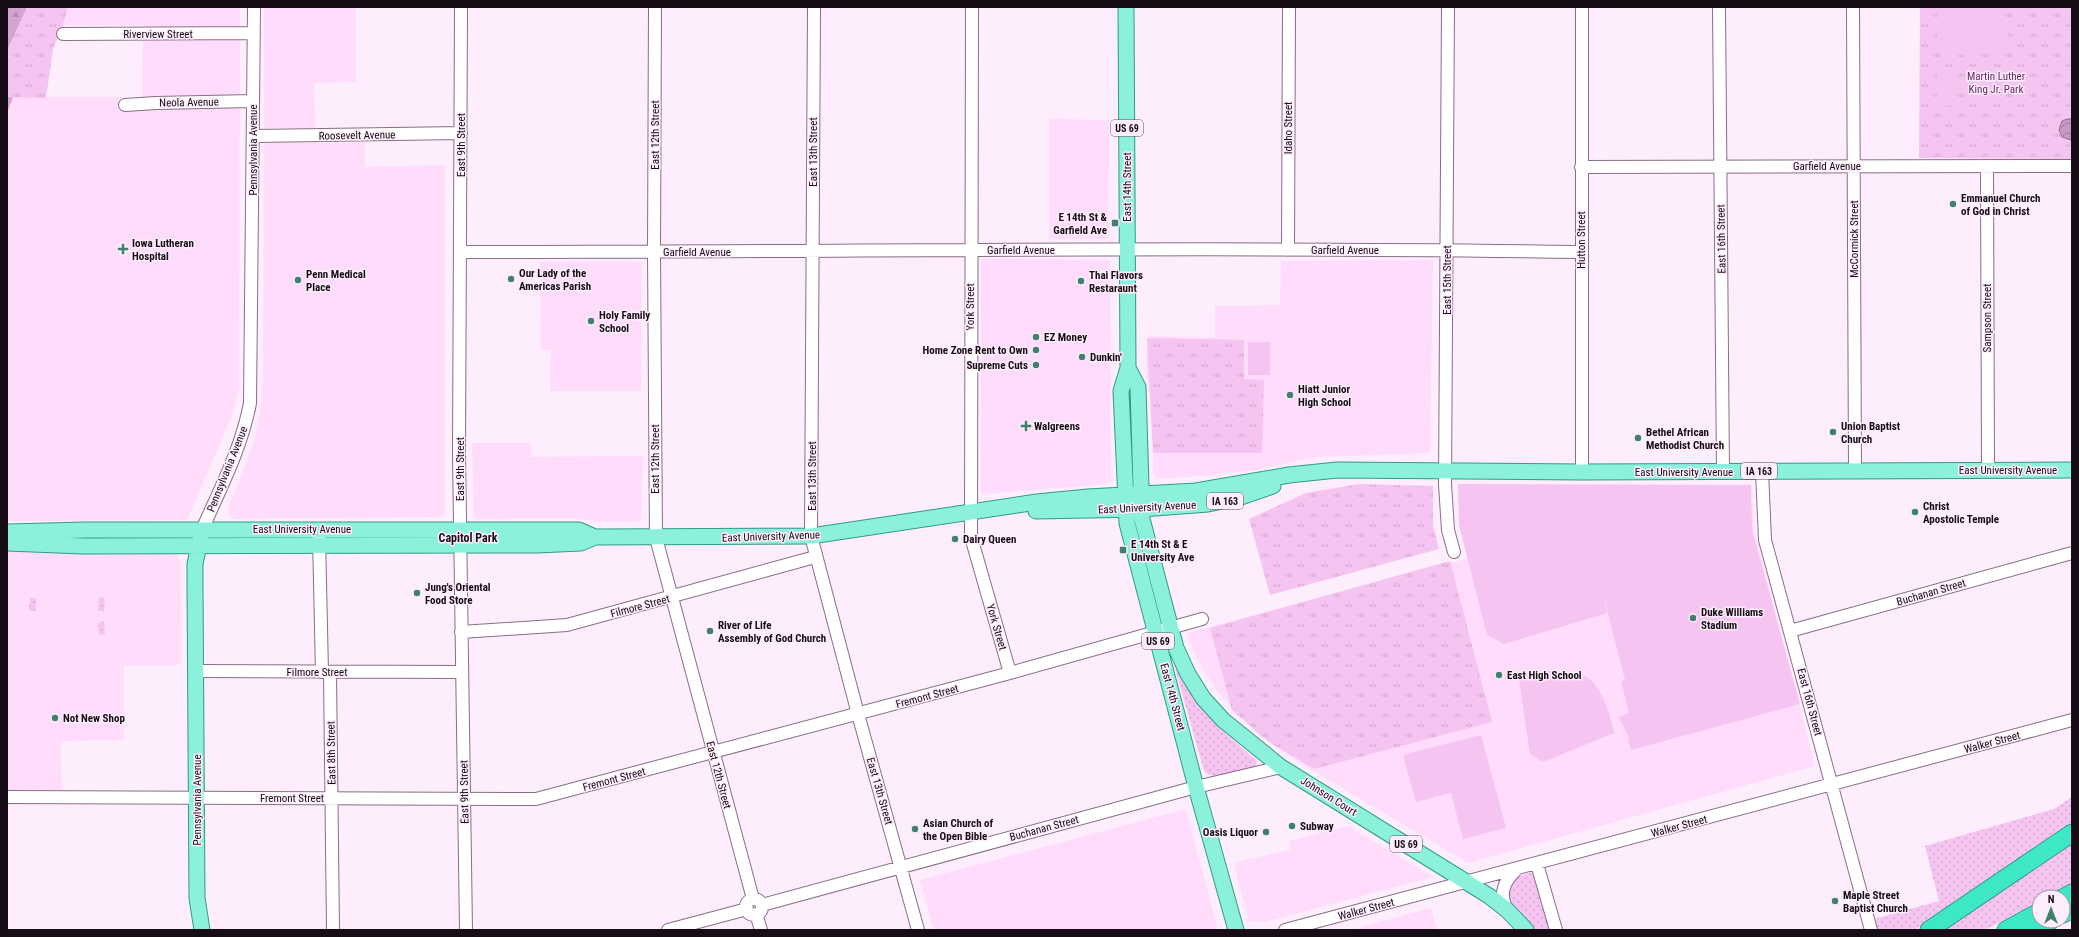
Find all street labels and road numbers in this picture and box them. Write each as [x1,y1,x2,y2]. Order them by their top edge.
street label: Riverview Street [123,28,193,41]
street label: Neola Avenue [159,95,219,110]
street label: East 12th Street [649,100,662,170]
street label: Idaho Street [1282,102,1295,154]
street label: Pennsylvania Avenue [247,104,260,196]
street label: East 9th Street [455,113,468,177]
street label: East 13th Street [807,117,820,187]
road number: US 69 [1111,120,1143,136]
street label: Roosevelt Avenue [319,128,395,143]
street label: East 14th Street [1121,152,1134,222]
street label: Garfield Avenue [1793,160,1861,173]
street label: McCormick Street [1848,200,1861,278]
street label: East 16th Street [1714,204,1729,274]
street label: Hutton Street [1575,211,1588,269]
street label: Garfield Avenue [987,244,1055,257]
street label: Garfield Avenue [1311,244,1379,257]
street label: East 15th Street [1441,245,1454,315]
street label: Garfield Avenue [663,246,731,259]
street label: York Street [964,283,977,331]
street label: Sampson Street [1981,284,1994,352]
street label: Pennsylvania Avenue [204,424,251,514]
street label: East 12th Street [649,424,662,494]
street label: East 9th Street [454,437,467,501]
street label: East 13th Street [806,441,819,511]
road number: IA 163 [1741,463,1777,479]
street label: East University Avenue [1959,464,2057,477]
street label: East University Avenue [1635,466,1733,479]
road number: IA 163 [1207,493,1243,509]
street label: East University Avenue [1098,498,1196,517]
street label: East University Avenue [253,523,351,536]
street label: East University Avenue [722,528,820,545]
street label: Buchanan Street [1895,576,1967,609]
street label: Filmore Street [609,592,671,621]
street label: York Street [984,602,1009,652]
road number: US 69 [1142,633,1174,649]
street label: East 14th Street [1157,662,1188,732]
street label: Filmore Street [287,666,347,679]
street label: East 16th Street [1794,667,1825,737]
street label: Fremont Street [894,682,960,711]
street label: East 8th Street [324,721,339,785]
street label: Walker Street [1963,729,2022,756]
street label: East 12th Street [703,740,734,810]
street label: Pennsylvania Avenue [191,754,204,846]
street label: East 13th Street [864,756,895,826]
street label: East 9th Street [457,760,472,824]
street label: Fremont Street [581,765,647,794]
street label: Johnson Court [1298,774,1359,819]
street label: Fremont Street [260,792,324,805]
street label: Buchanan Street [1008,813,1080,844]
street label: Walker Street [1650,813,1709,840]
road number: US 69 [1390,836,1422,852]
street label: Walker Street [1337,896,1396,923]

